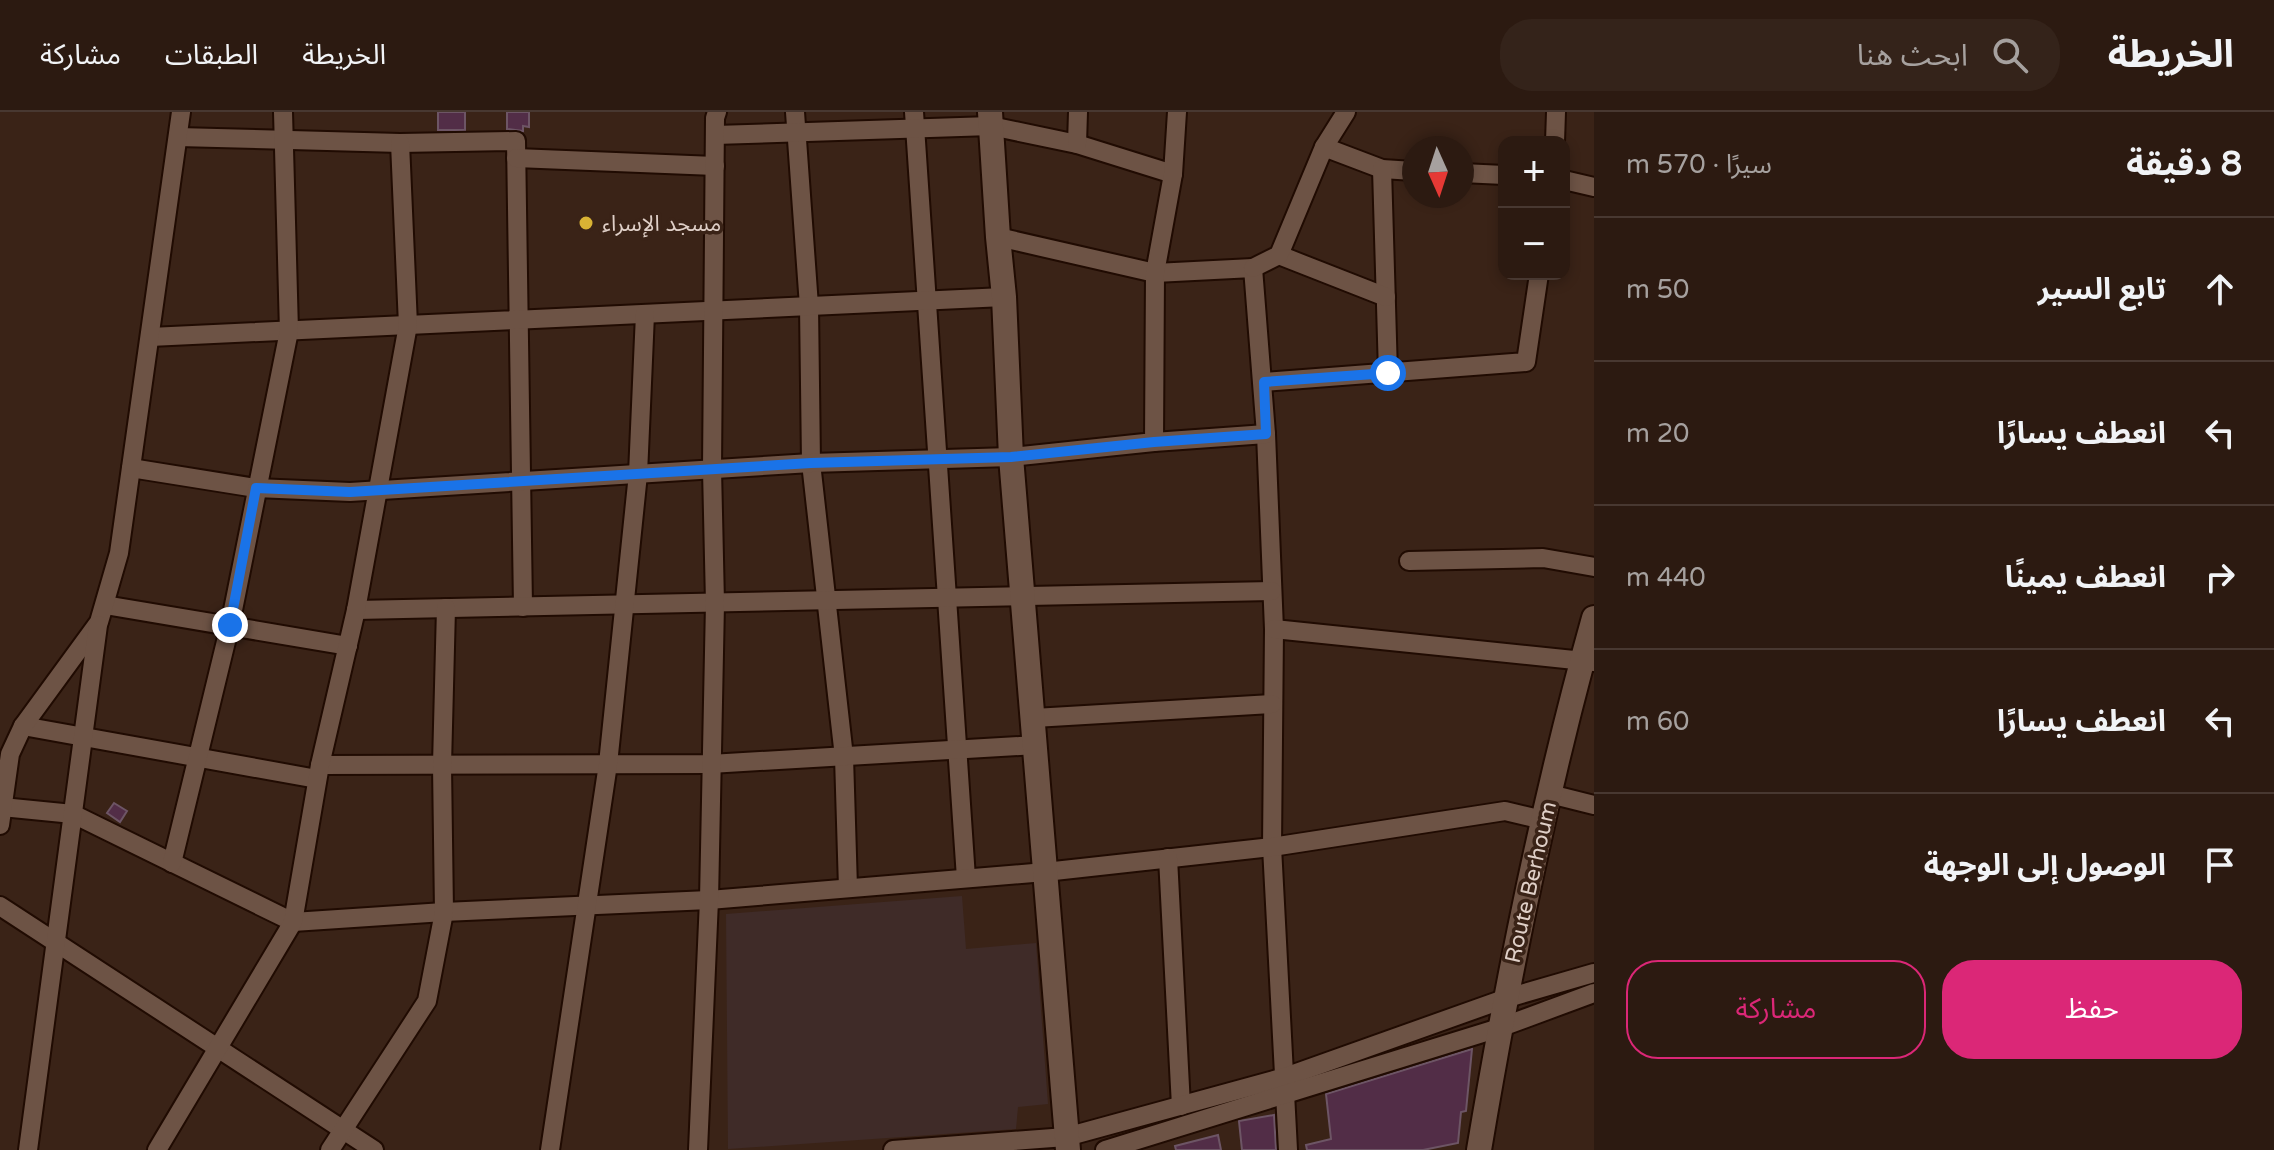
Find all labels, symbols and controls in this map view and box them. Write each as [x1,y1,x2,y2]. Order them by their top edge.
search box [1500,19,2060,91]
text: الخريطة [2108,32,2234,78]
icon: search [1988,33,2032,77]
text: ابحث هنا [1857,37,1968,74]
text: مشاركة [40,38,121,72]
text: الطبقات [165,38,258,72]
text: الخريطة [302,38,386,72]
north arrow [1402,136,1474,208]
map controls [1498,136,1570,280]
button: + [1498,136,1570,208]
text: 8 دقيقة [2126,144,2242,185]
text: سيرًا · 570 m [1626,149,1772,180]
button: − [1498,208,1570,280]
place label: مسجد الإسراء [602,211,721,238]
marker: مسجد الإسراء [577,214,595,232]
icon: ahead [2198,267,2242,311]
text: تابع السير [2038,271,2166,308]
text: 50 m [1626,274,1689,305]
route start [1370,355,1406,391]
icon: left [2198,411,2242,455]
text: انعطف يسارًا [1997,415,2166,452]
text: 20 m [1626,418,1689,449]
icon: right [2198,555,2242,599]
text: انعطف يمينًا [2005,559,2166,596]
text: 440 m [1626,562,1706,593]
route end [212,607,248,643]
icon: left [2198,699,2242,743]
text: انعطف يسارًا [1997,703,2166,740]
text: 60 m [1626,706,1689,737]
street label: Route Berhoum [1500,799,1562,966]
icon: arrive [2198,843,2242,887]
text: الوصول إلى الوجهة [1924,847,2166,884]
button: مشاركة [1626,960,1926,1059]
button: حفظ [1942,960,2242,1059]

